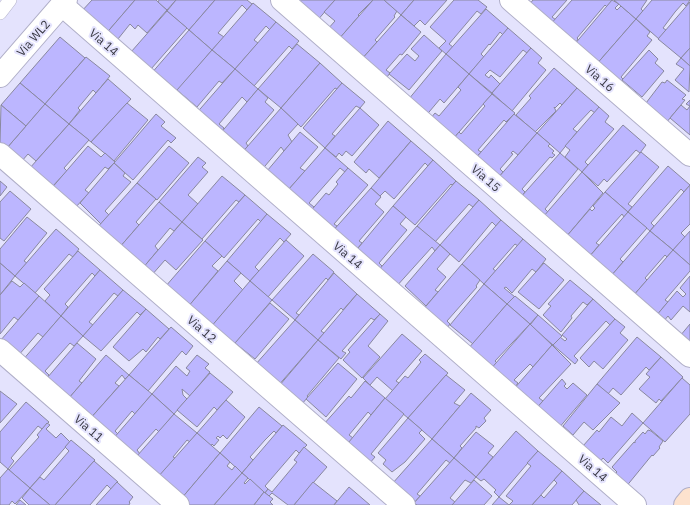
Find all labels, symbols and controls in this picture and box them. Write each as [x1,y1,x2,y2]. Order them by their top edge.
street label: Via WL2 [13,17,53,59]
street label: Via 14 [86,25,122,59]
street label: Via 16 [582,61,618,95]
street label: Via 15 [468,161,504,195]
street label: Via 14 [330,238,366,272]
street label: Via 12 [184,312,220,346]
street label: Via 11 [71,411,107,445]
street label: Via 14 [575,451,611,485]

